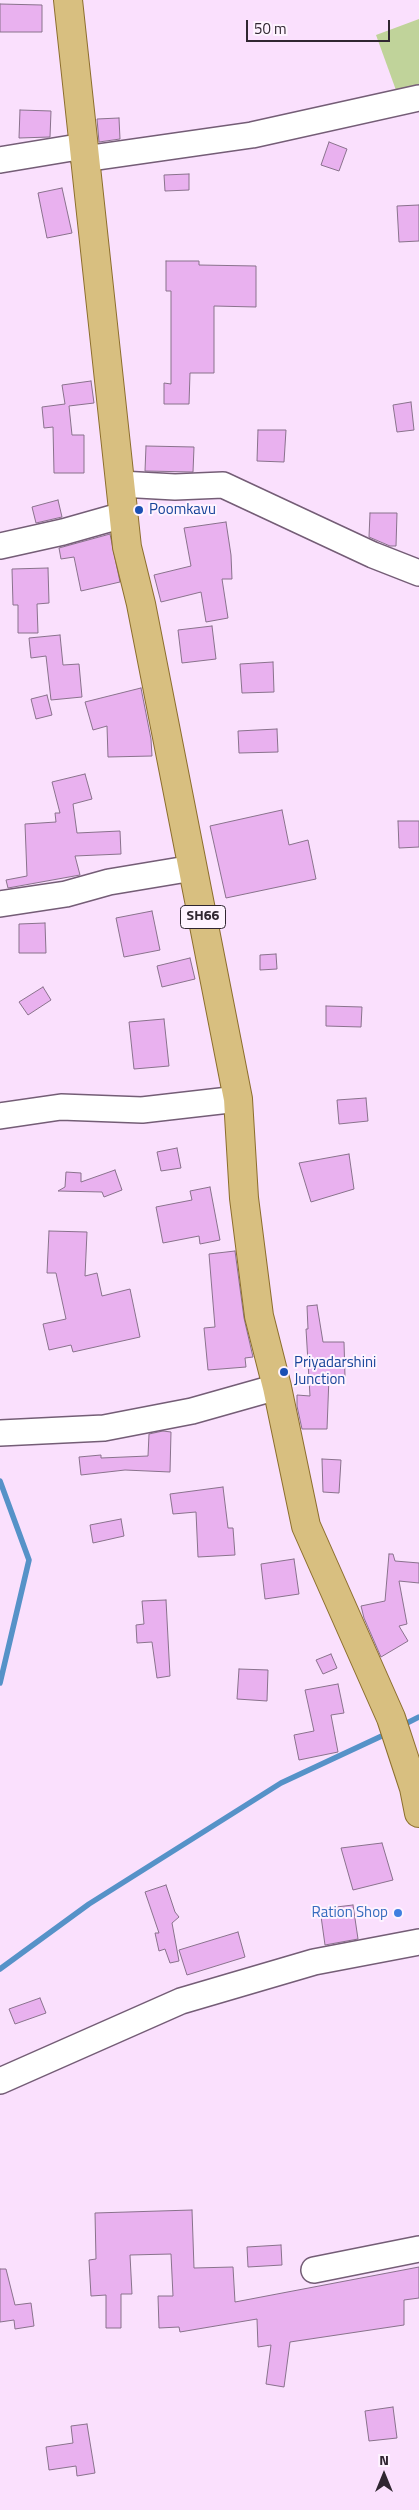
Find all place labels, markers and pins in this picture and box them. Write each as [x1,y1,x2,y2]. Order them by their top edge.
place label: Poomkavu [149,501,216,519]
marker: Poomkavu [133,504,145,516]
place label: Priyadarshini Junction [294,1354,376,1389]
marker: Priyadarshini Junction [278,1366,290,1378]
place label: Ration Shop [311,1904,388,1922]
marker: Ration Shop [392,1907,404,1919]

